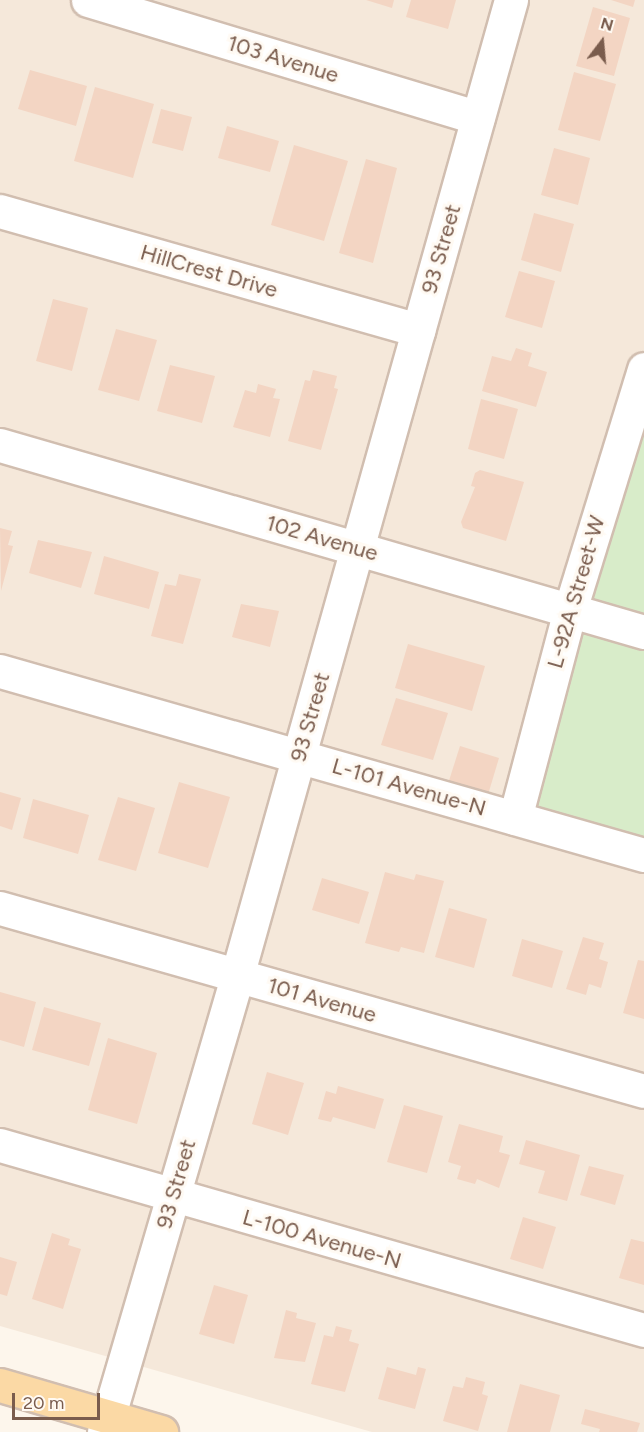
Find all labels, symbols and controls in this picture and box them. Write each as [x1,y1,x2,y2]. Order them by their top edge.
north arrow [572,12,632,72]
text: N [599,13,616,35]
street label: 103 Avenue [224,30,342,88]
street label: 93 Street [416,201,466,297]
street label: HillCrest Drive [137,239,281,303]
street label: 102 Avenue [263,509,381,567]
street label: L-92A Street-W [542,513,610,671]
street label: 93 Street [285,669,335,765]
street label: L-101 Avenue-N [329,752,489,822]
street label: 101 Avenue [264,972,380,1028]
street label: 93 Street [151,1136,201,1232]
street label: L-100 Avenue-N [240,1204,404,1274]
scale bar [15,1381,104,1419]
text: 20 m [23,1392,64,1414]

